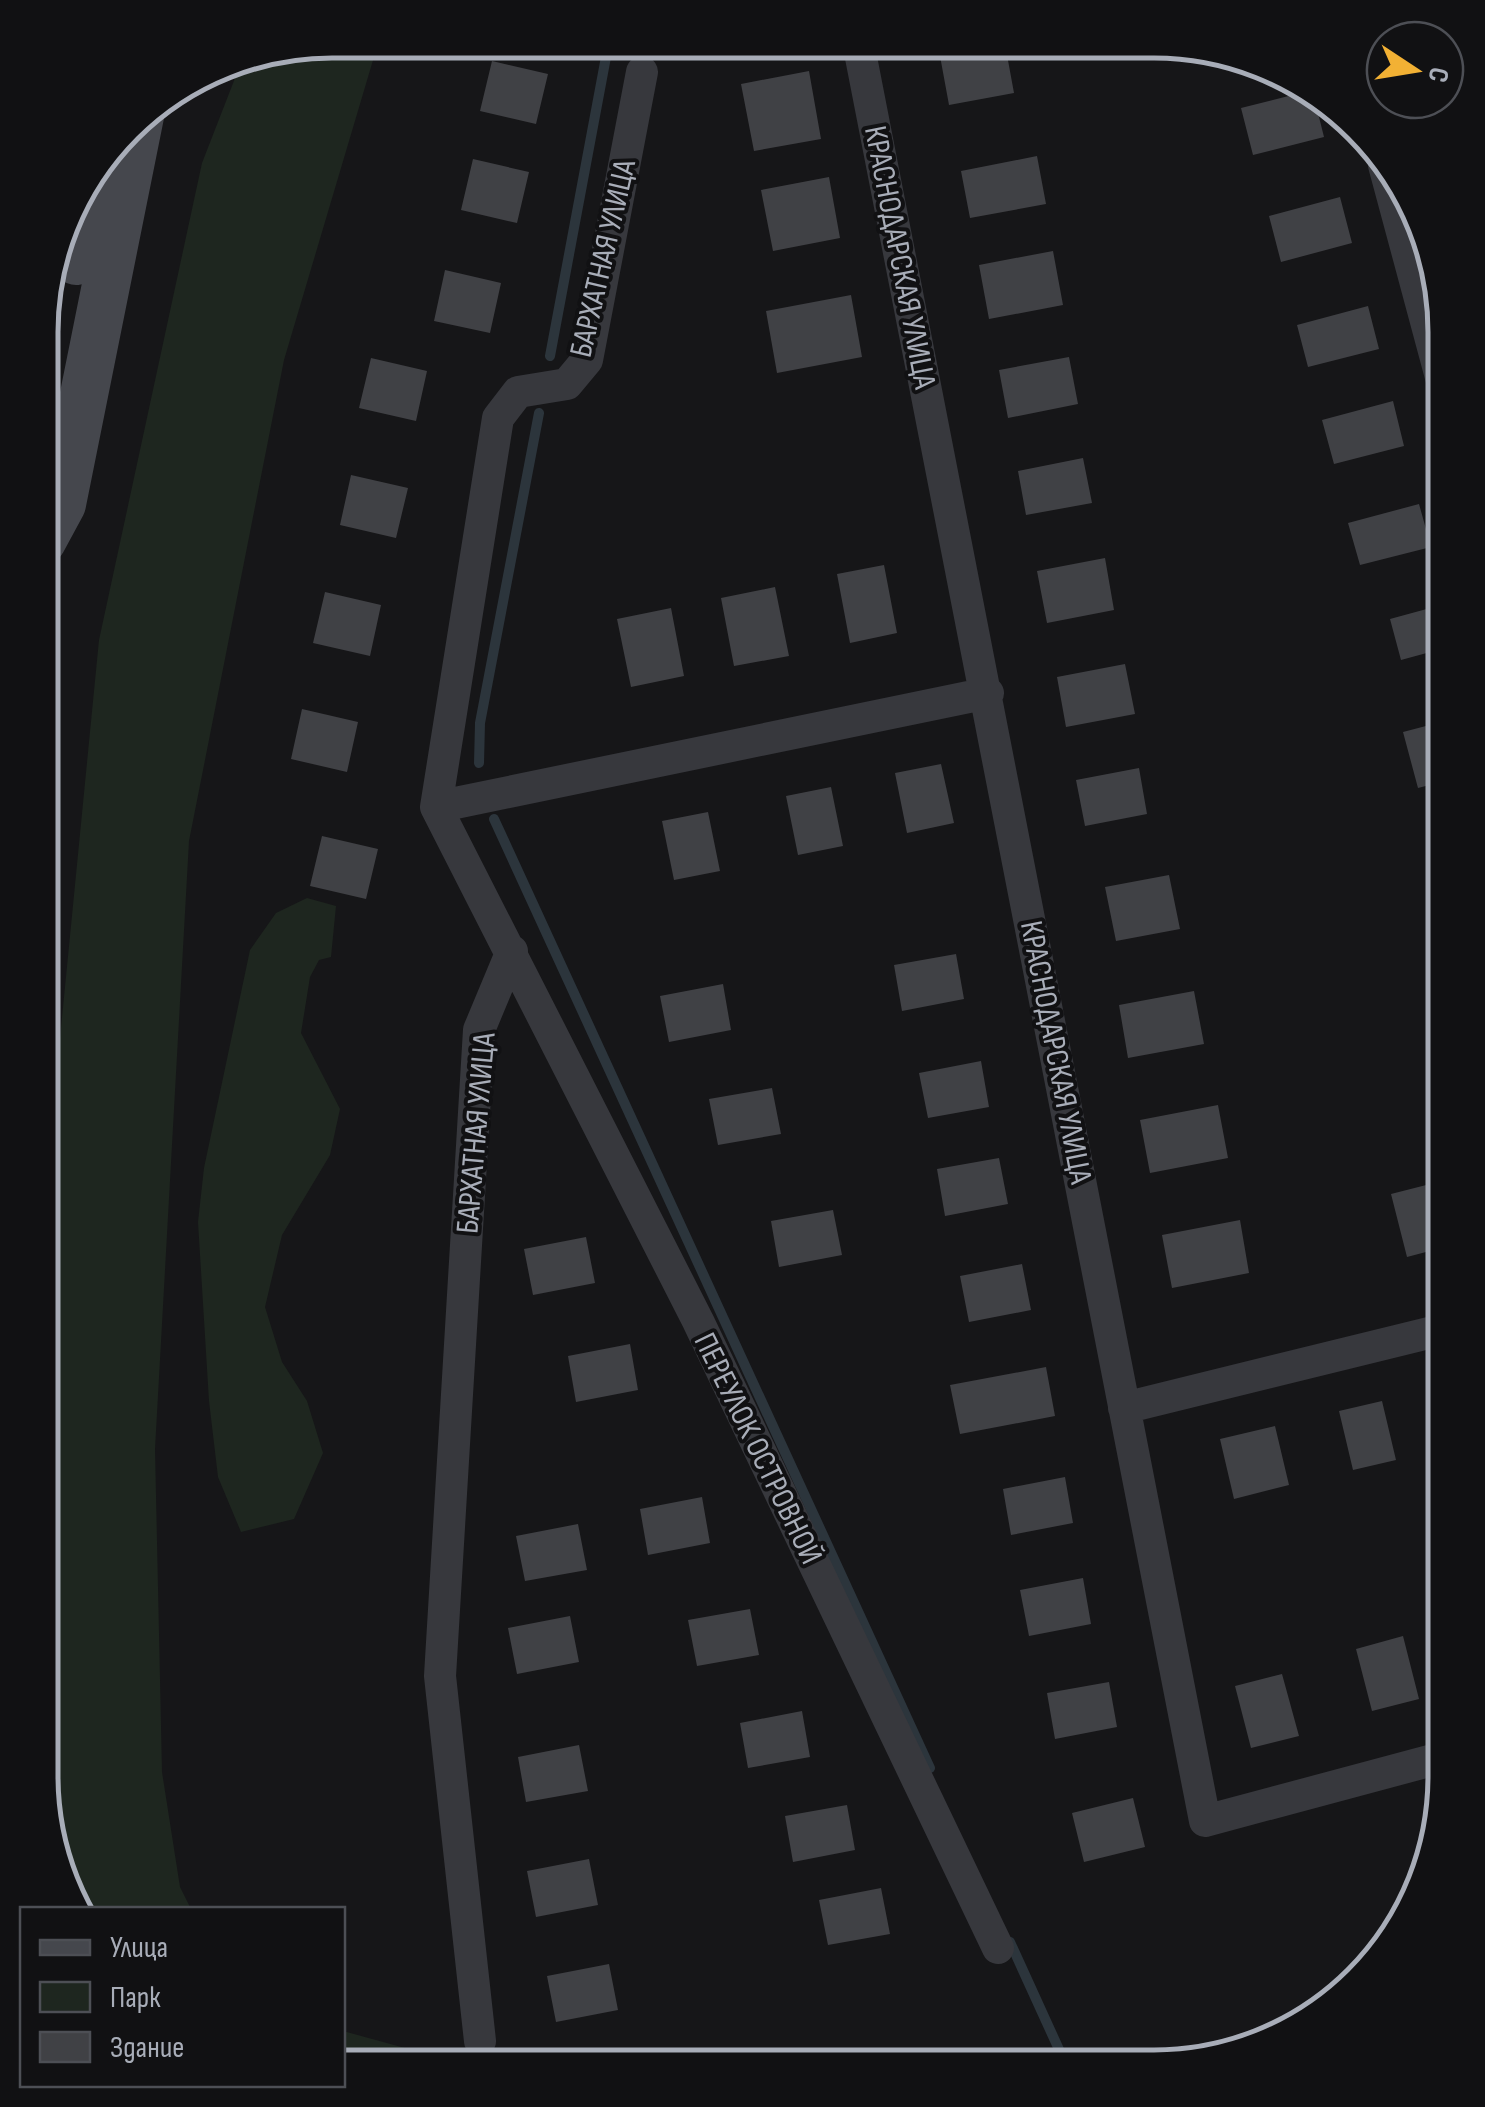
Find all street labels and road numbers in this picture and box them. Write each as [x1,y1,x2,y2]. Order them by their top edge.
street label: КРАСНОДАРСКАЯ УЛИЦА [855,123,944,392]
street label: БАРХАТНАЯ УЛИЦА [562,155,645,361]
street label: КРАСНОДАРСКАЯ УЛИЦА [1011,918,1100,1187]
street label: БАРХАТНАЯ УЛИЦА [448,1031,505,1235]
street label: ПЕРЕУЛОК ОСТРОВНОЙ [685,1327,830,1571]

